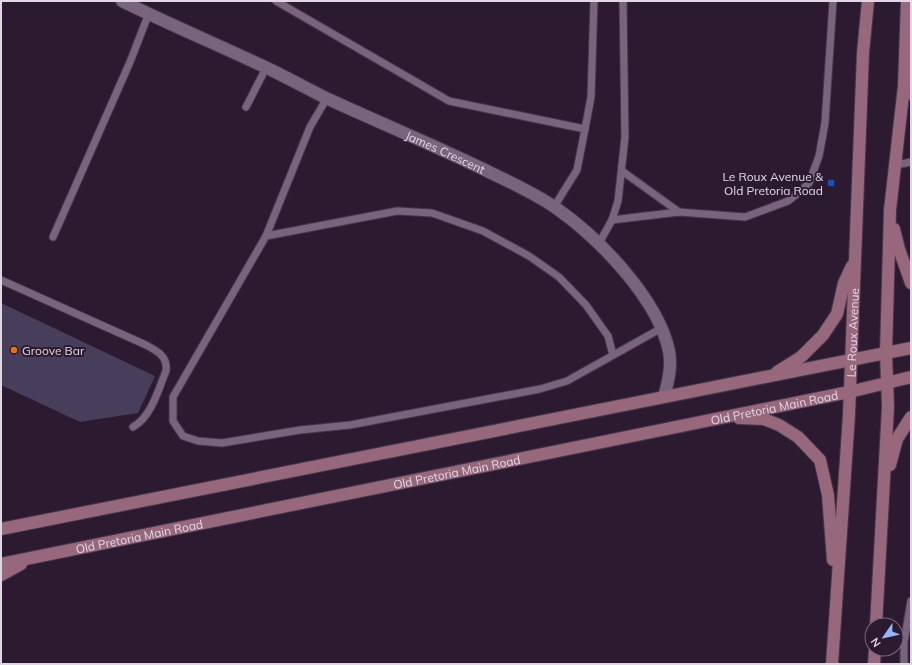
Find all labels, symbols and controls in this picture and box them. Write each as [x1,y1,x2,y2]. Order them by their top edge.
street label: James Crescent [403,127,488,177]
place label: Le Roux Avenue & Old Pretoria Road [722,169,824,198]
marker: Le Roux Avenue & Old Pretoria Road [826,178,836,188]
street label: Le Roux Avenue [843,288,861,378]
place label: Groove Bar [22,343,85,358]
marker: Groove Bar [9,345,19,355]
street label: Old Pretoria Main Road [709,387,839,427]
street label: Old Pretoria Main Road [392,451,522,492]
street label: Old Pretoria Main Road [74,516,204,556]
north arrow [864,617,904,657]
text: N [868,635,884,650]

